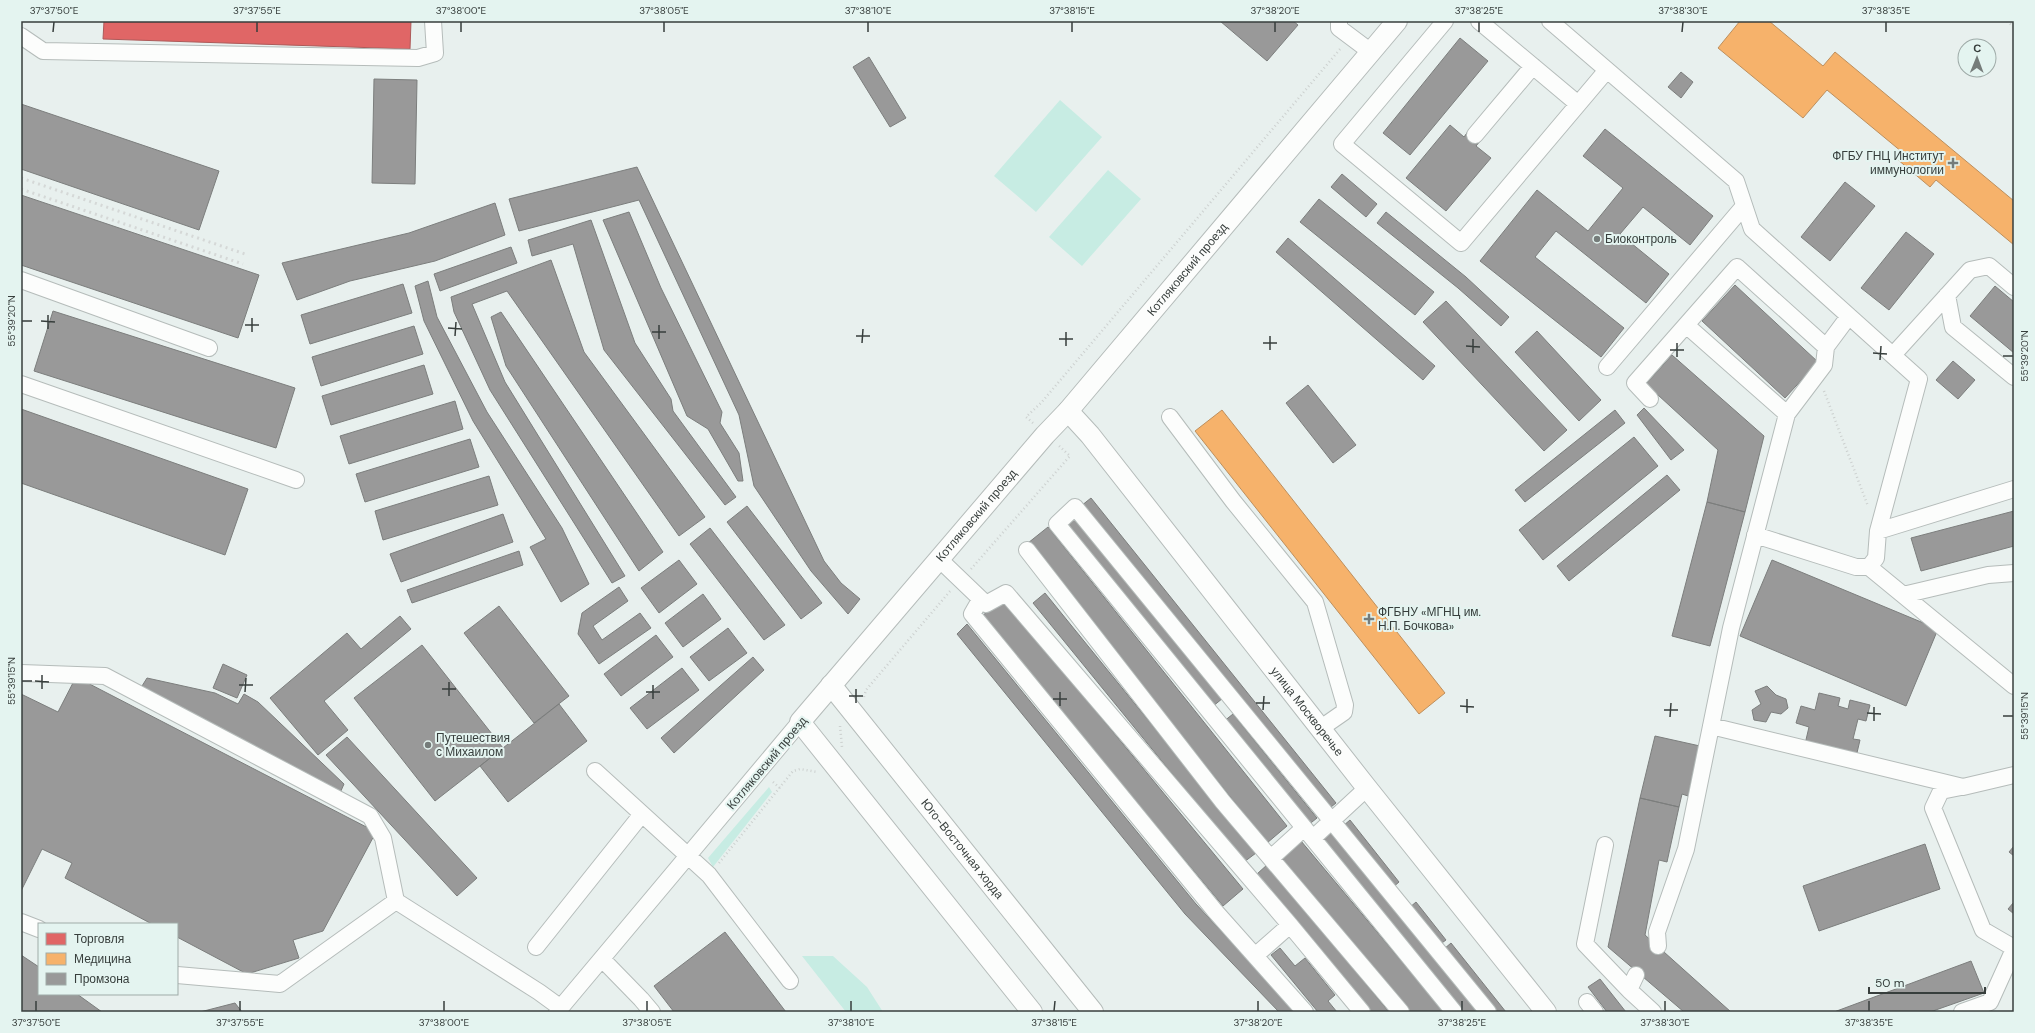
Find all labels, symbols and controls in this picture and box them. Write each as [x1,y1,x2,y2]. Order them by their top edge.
text: 37°37'50"E [30,4,79,17]
text: 37°37'55"E [233,4,281,17]
text: 37°38'00"E [436,4,487,17]
text: 37°38'05"E [639,4,689,17]
text: 37°38'10"E [845,4,892,17]
text: 37°38'15"E [1049,4,1095,17]
text: 37°38'20"E [1250,4,1300,17]
text: 37°38'25"E [1455,4,1504,17]
text: 37°38'30"E [1658,4,1708,17]
text: 37°38'35"E [1862,4,1911,17]
north arrow [1957,38,1997,78]
text: С [1973,41,1981,55]
place label: ФГБУ ГНЦ Институт иммунологии [1832,148,1944,178]
marker: ФГБУ ГНЦ Институт иммунологии [1947,157,1959,169]
street label: Котляковский проезд [1143,220,1231,319]
place label: Биоконтроль [1605,231,1677,247]
marker: Биоконтроль [1592,234,1602,244]
text: 55°39'20"N [5,295,18,347]
text: 55°39'20"N [2018,330,2031,382]
street label: Котляковский проезд [932,466,1020,565]
place label: ФГБНУ «МГНЦ им. Н.П. Бочкова» [1378,604,1481,634]
marker: ФГБНУ «МГНЦ им. Н.П. Бочкова» [1363,613,1375,625]
text: 55°39'15"N [5,657,18,705]
street label: улица Москворечье [1267,663,1347,760]
text: 55°39'15"N [2018,692,2031,740]
street label: Котляковский проезд [723,713,811,813]
place label: Путешествия с Михаилом [436,730,510,760]
marker: Путешествия с Михаилом [423,740,433,750]
street label: Юго-Восточная хорда [917,796,1007,902]
legend [38,923,178,995]
text: Торговля [74,931,124,947]
text: Медицина [74,951,131,967]
scale bar [1869,969,1985,995]
text: Промзона [74,971,130,987]
text: 50 m [1875,975,1904,991]
text: 37°37'50"E [12,1016,61,1029]
text: 37°37'55"E [216,1016,264,1029]
text: 37°38'00"E [419,1016,470,1029]
text: 37°38'05"E [622,1016,672,1029]
text: 37°38'10"E [828,1016,875,1029]
text: 37°38'15"E [1031,1016,1077,1029]
text: 37°38'20"E [1233,1016,1283,1029]
text: 37°38'25"E [1438,1016,1487,1029]
text: 37°38'30"E [1640,1016,1690,1029]
text: 37°38'35"E [1845,1016,1894,1029]

